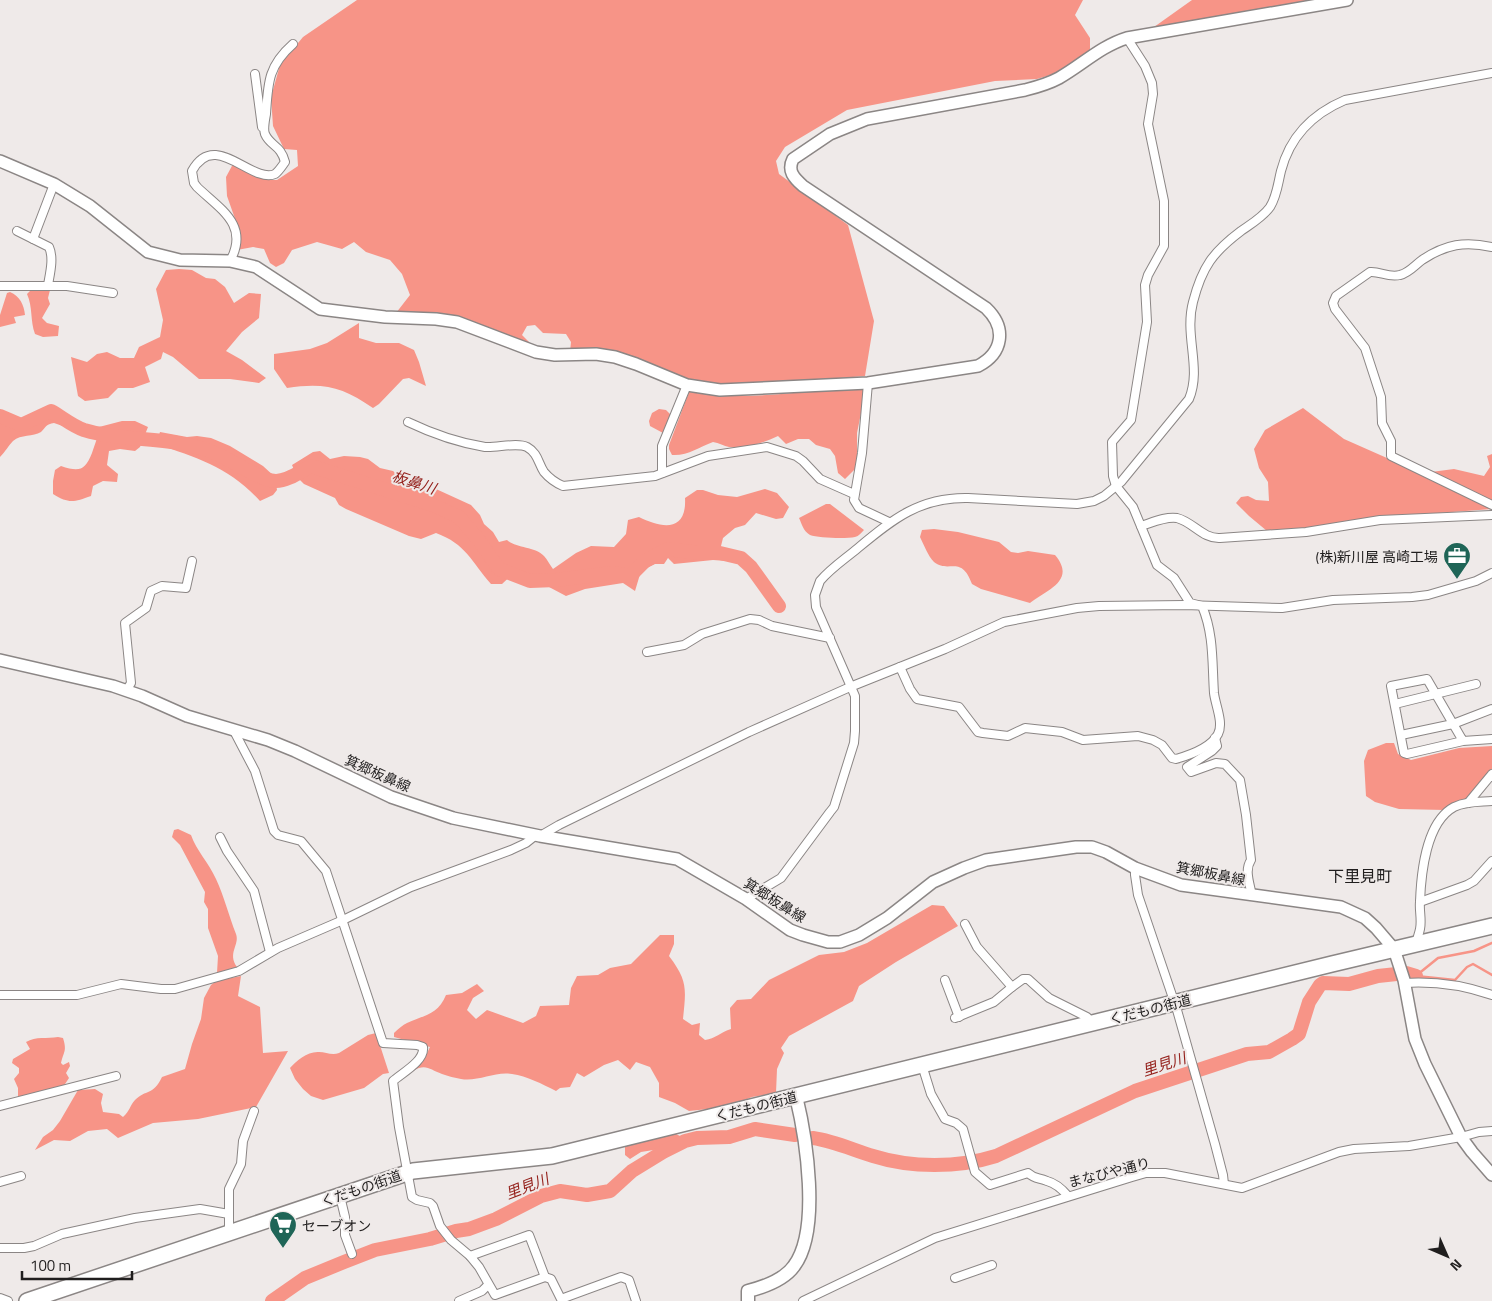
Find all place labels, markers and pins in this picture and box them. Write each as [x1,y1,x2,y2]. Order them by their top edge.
office icon: (株)新川屋 高崎工場 [1442,541,1472,580]
place label: (株)新川屋 高崎工場 [1316,546,1438,567]
supermarket icon: セーブオン [268,1210,298,1249]
place label: セーブオン [302,1215,371,1236]

